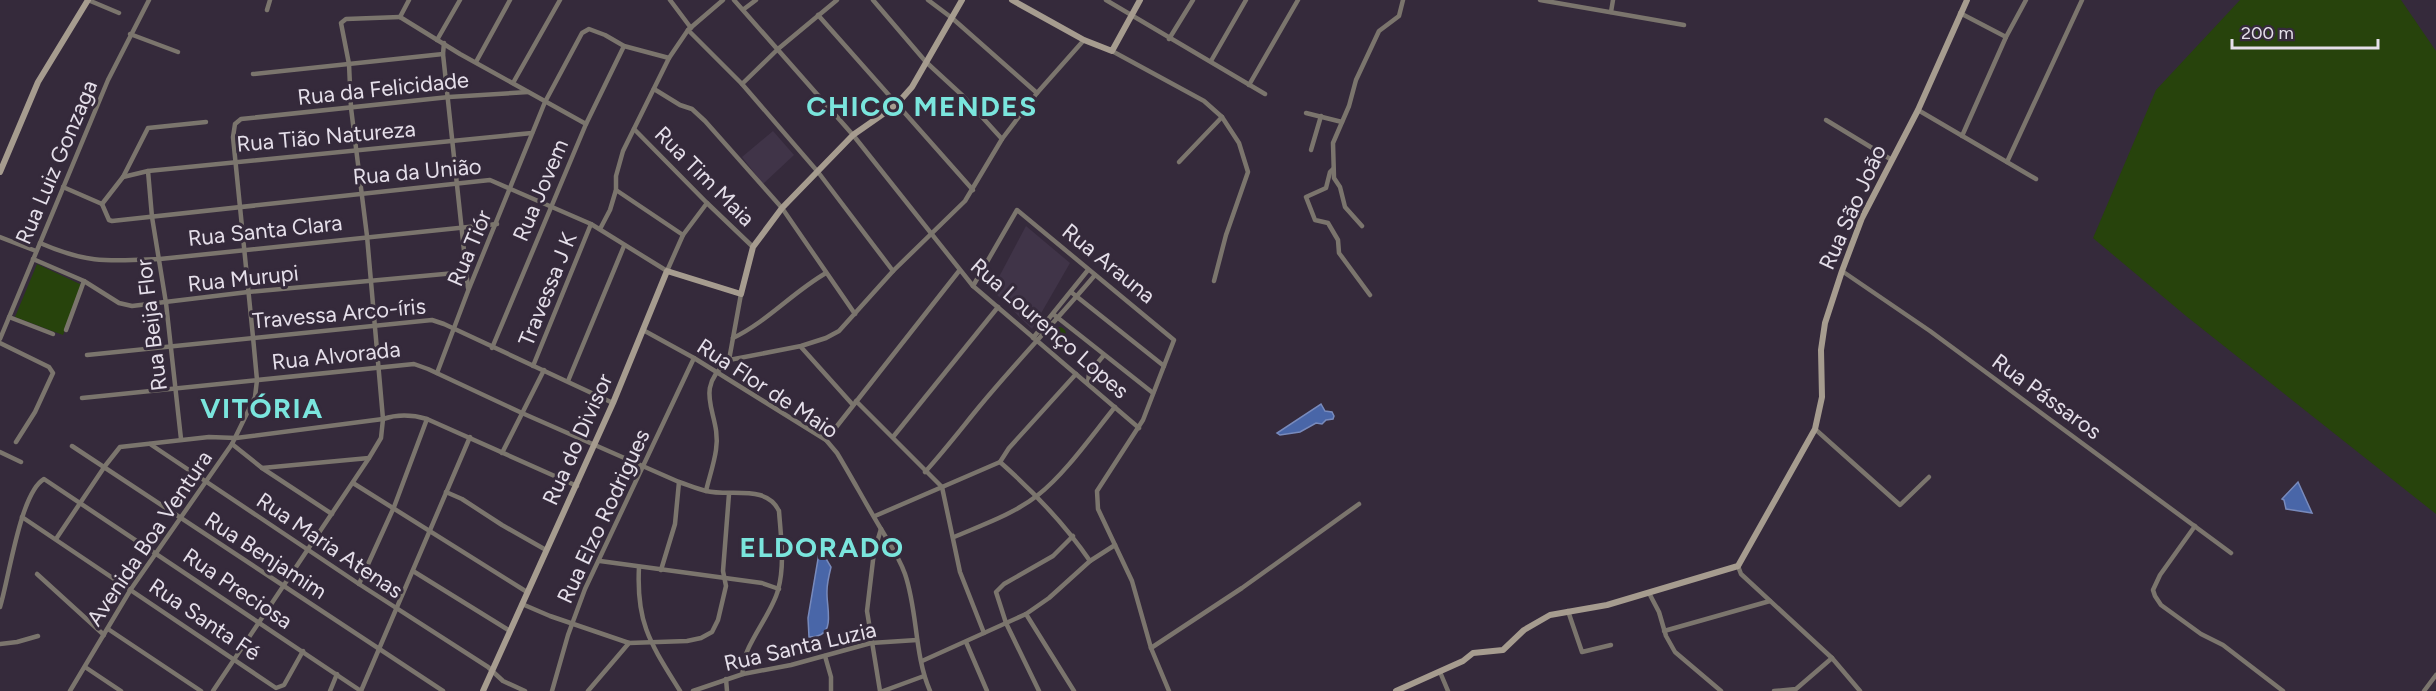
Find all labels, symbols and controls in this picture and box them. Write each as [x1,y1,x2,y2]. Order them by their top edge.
scale bar [2232,12,2378,50]
text: 200 m [2241,22,2294,44]
street label: Rua da Felicidade [296,66,470,111]
street label: Rua Luiz Gonzaga [10,76,103,248]
district label: CHICO MENDES [806,89,1038,123]
street label: Rua Tião Natureza [235,115,417,158]
street label: Rua Tim Maia [649,121,760,232]
street label: Rua Jovem [507,135,574,245]
street label: Rua São João [1813,141,1892,274]
street label: Rua da União [352,152,483,191]
street label: Rua Tiór [441,206,498,290]
street label: Rua Santa Clara [186,209,344,252]
street label: Rua Arauna [1057,218,1161,309]
street label: Travessa J K [512,228,583,350]
street label: Rua Lourenço Lopes [965,252,1134,404]
street label: Rua Beija Flor [130,257,173,393]
street label: Rua Murupi [186,259,300,298]
street label: Travessa Arco-íris [251,292,427,335]
street label: Rua Flor de Maio [692,333,843,444]
street label: Rua Alvorada [270,335,402,376]
street label: Rua Pássaros [1987,348,2107,445]
street label: Rua do Divisor [536,369,619,509]
district label: VITÓRIA [200,391,324,425]
street label: Rua Elzo Rodrigues [551,425,656,608]
street label: Avenida Boa Ventura [81,446,218,631]
street label: Rua Maria Atenas [251,487,408,604]
street label: Rua Benjamim [200,506,332,605]
district label: ELDORADO [739,530,905,564]
street label: Rua Preciosa [178,542,298,635]
street label: Rua Santa Fé [144,572,266,667]
street label: Rua Santa Luzia [721,616,879,677]

